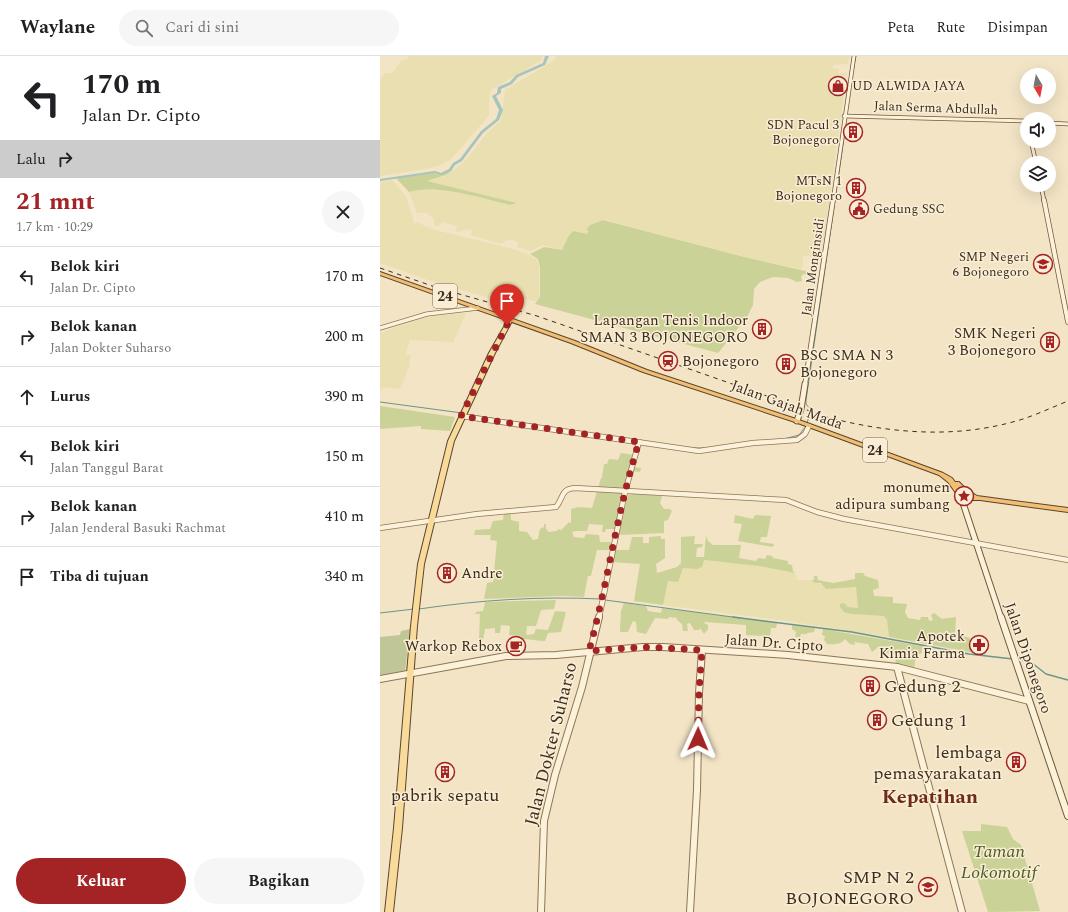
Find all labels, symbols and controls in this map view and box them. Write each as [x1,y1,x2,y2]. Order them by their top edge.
search box [119,10,399,46]
text: Waylane [20,13,95,42]
text: Cari di sini [165,16,239,39]
icon: search [133,17,155,39]
text: Peta [887,17,914,38]
text: Rute [936,17,965,38]
text: Disimpan [987,17,1048,38]
text: 170 m [82,63,161,106]
north arrow [1020,68,1056,104]
map controls [1020,68,1056,192]
icon: left [16,72,68,124]
shop icon: UD ALWIDA JAYA [827,75,849,97]
place label: UD ALWIDA JAYA [852,76,966,96]
street label: Jalan Serma Abdullah [874,96,999,120]
text: Jalan Dr. Cipto [82,102,200,129]
button: sound [1020,112,1056,148]
place label: SDN Pacul 3 Bojonegoro [767,115,839,150]
building icon: SDN Pacul 3 Bojonegoro [842,121,864,143]
text: Lalu [16,148,46,171]
icon: right [54,148,76,170]
button: layers [1020,156,1056,192]
place label: MTsN 1 Bojonegoro [775,171,842,206]
building icon: MTsN 1 Bojonegoro [845,177,867,199]
text: 21 mnt [16,184,95,220]
button: close [322,191,364,233]
public building icon: Gedung SSC [848,198,870,220]
place label: Gedung SSC [873,199,945,219]
text: 1.7 km · 10:29 [16,217,93,237]
street label: Jalan Monginsidi [796,217,830,317]
place label: SMP Negeri 6 Bojonegoro [952,247,1029,282]
school or university icon: SMP Negeri 6 Bojonegoro [1032,253,1054,275]
text: Belok kiri [50,255,119,278]
text: 170 m [325,265,364,288]
icon: left [16,266,38,288]
text: Jalan Dr. Cipto [50,278,136,298]
road number: 24 [433,284,457,308]
pin [490,284,524,325]
icon: arrive [496,290,518,312]
place label: Lapangan Tenis Indoor SMAN 3 BOJONEGORO [580,309,748,349]
text: Belok kanan [50,315,137,338]
building icon: Lapangan Tenis Indoor SMAN 3 BOJONEGORO [751,318,773,340]
place label: SMK Negeri 3 Bojonegoro [948,322,1036,362]
text: 200 m [325,325,364,348]
icon: right [16,326,38,348]
building icon: SMK Negeri 3 Bojonegoro [1039,331,1061,353]
text: Jalan Dokter Suharso [50,338,171,358]
place label: BSC SMA N 3 Bojonegoro [800,344,894,384]
station icon: Bojonegoro [657,350,679,372]
place label: Bojonegoro [682,350,759,373]
building icon: BSC SMA N 3 Bojonegoro [775,353,797,375]
street label: Jalan Gajah Mada [728,374,847,436]
text: Lurus [50,385,90,408]
text: 390 m [325,385,364,408]
icon: ahead [16,386,38,408]
text: Belok kiri [50,435,119,458]
road number: 24 [863,438,887,462]
text: 150 m [325,445,364,468]
icon: left [16,446,38,468]
text: Jalan Tanggul Barat [50,458,164,478]
place label: monumen adipura sumbang [835,476,950,516]
place icon: monumen adipura sumbang [953,485,975,507]
text: Belok kanan [50,495,137,518]
text: 410 m [325,505,364,528]
icon: right [16,506,38,528]
text: Jalan Jenderal Basuki Rachmat [50,518,226,538]
building icon: Andre [436,562,458,584]
place label: Andre [461,562,503,585]
text: Tiba di tujuan [50,565,149,588]
text: 340 m [325,565,364,588]
icon: arrive [16,566,38,588]
street label: Jalan Diponegoro [998,599,1058,717]
place label: Apotek Kimia Farma [879,625,966,665]
street label: Jalan Dr. Cipto [724,628,824,658]
pharmacy icon: Apotek Kimia Farma [968,634,990,656]
place label: Warkop Rebox [405,635,503,658]
cafe icon: Warkop Rebox [505,635,527,657]
street label: Jalan Dokter Suharso [518,659,584,829]
place label: Gedung 2 [884,673,960,700]
building icon: Gedung 2 [859,675,881,697]
place label: Gedung 1 [891,707,967,734]
building icon: Gedung 1 [866,709,888,731]
position arrow [677,718,719,760]
place label: lembaga pemasyarakatan [873,739,1002,787]
building icon: lembaga pemasyarakatan [1005,751,1027,773]
building icon: pabrik sepatu [434,761,456,783]
place label: pabrik sepatu [391,782,499,809]
district label: Kepatihan [882,782,978,812]
park label: Taman Lokomotif [961,838,1041,886]
button: Keluar [16,858,186,904]
button: Bagikan [194,858,364,904]
place label: SMP N 2 BOJONEGORO [785,864,914,912]
school or university icon: SMP N 2 BOJONEGORO [917,876,939,898]

